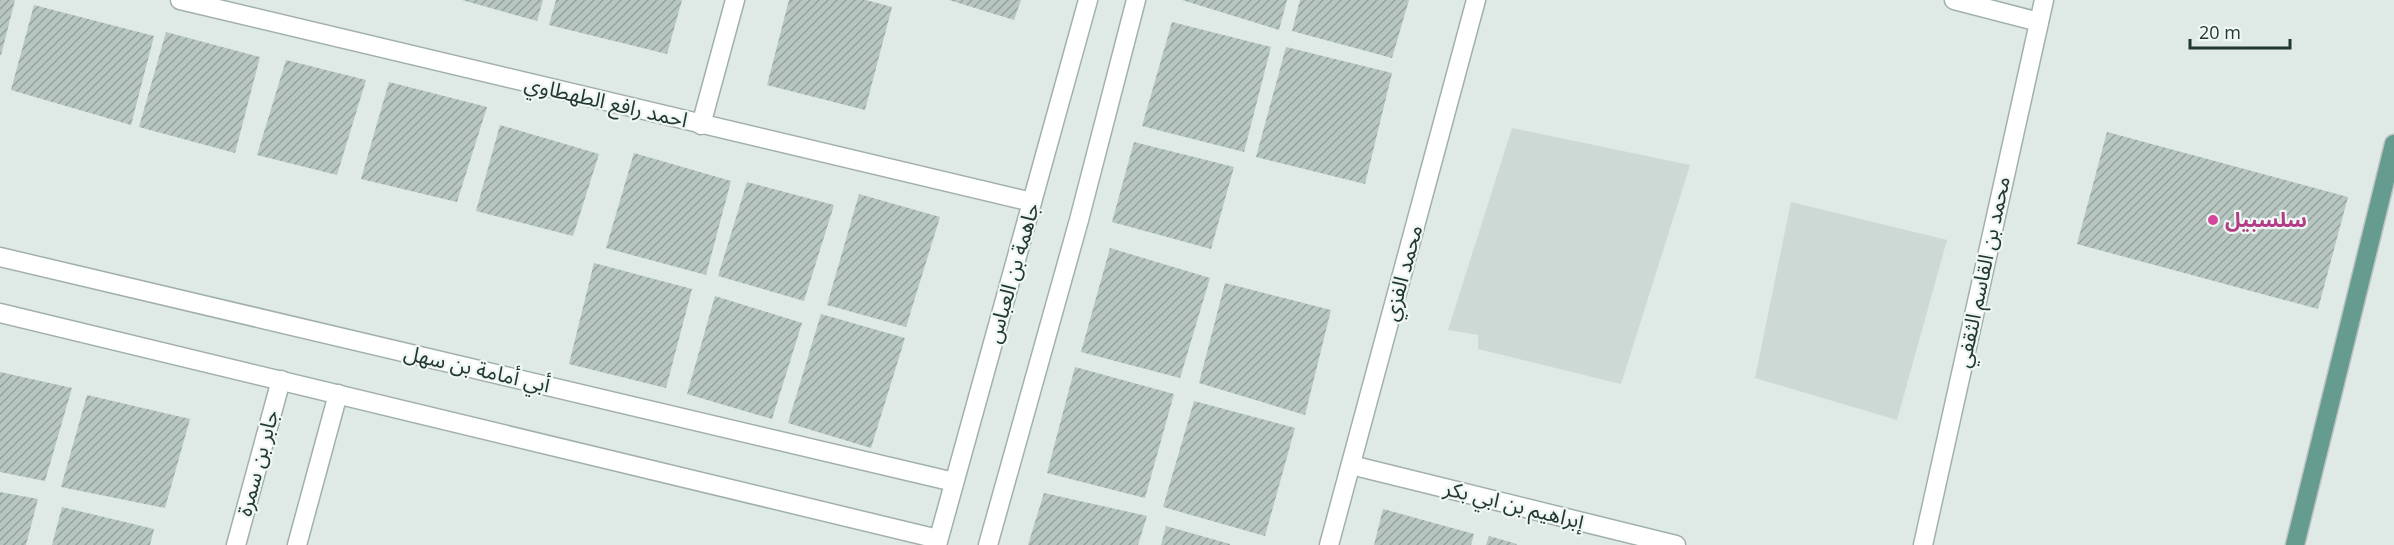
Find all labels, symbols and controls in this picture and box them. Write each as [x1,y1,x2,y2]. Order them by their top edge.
scale bar [2190,12,2290,50]
text: 20 m [2199,20,2241,44]
street label: احمد رافع الطهطاوي [521,69,691,136]
street label: محمد بن القاسم الثقفي [1948,174,2019,371]
street label: جاهمة بن العباس [979,199,1045,346]
place label: سلسبيل [2225,205,2307,233]
marker: سلسبيل [2206,213,2220,227]
street label: محمد الفزي [1376,222,1431,325]
street label: أبي أمامة بن سهل [401,338,553,401]
street label: جابر بن سمرة [229,407,285,519]
street label: إبراهيم بن ابي بكر [1440,473,1588,538]

